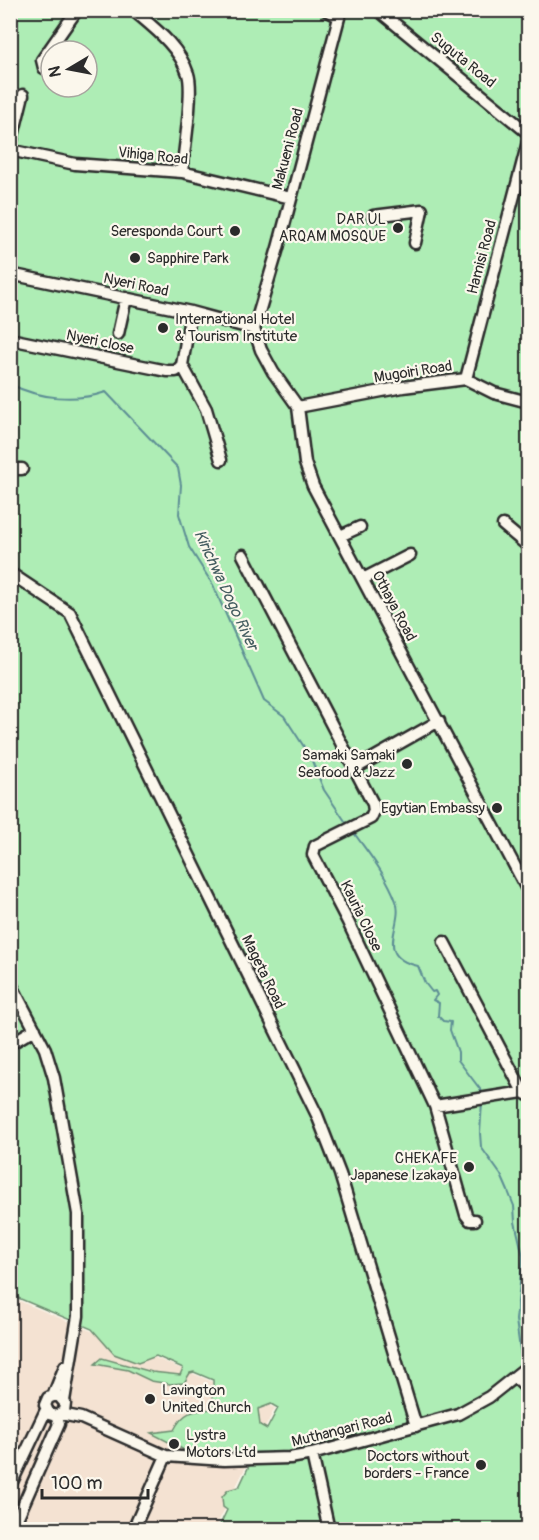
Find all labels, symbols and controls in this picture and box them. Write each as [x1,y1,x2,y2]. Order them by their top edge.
street label: Suguta Road [426,28,500,92]
north arrow [39,39,99,99]
text: N [44,64,66,78]
street label: Makueni Road [268,106,308,192]
street label: Vihiga Road [117,143,189,169]
place label: DAR UL ARQAM MOSQUE [279,210,386,246]
street label: Hamisi Road [463,218,501,296]
marker: DAR UL ARQAM MOSQUE [391,221,405,235]
place label: Seresponda Court [110,222,224,241]
marker: Seresponda Court [228,224,242,238]
place label: Sapphire Park [147,249,229,268]
marker: Sapphire Park [128,251,142,265]
street label: Nyeri Road [102,269,170,301]
place label: International Hotel & Tourism Institute [175,310,298,346]
marker: International Hotel & Tourism Institute [156,321,170,335]
street label: Nyeri close [65,326,136,359]
street label: Mugoiri Road [373,356,453,388]
water label: Kirichwa Dogo River [189,527,264,655]
street label: Othaya Road [367,567,421,645]
place label: Samaki Samaki Seafood & Jazz [298,746,395,782]
marker: Samaki Samaki Seafood & Jazz [400,757,414,771]
place label: Egytian Embassy [381,799,486,818]
marker: Egytian Embassy [490,801,504,815]
street label: Kauria Close [336,877,387,955]
street label: Mageta Road [237,932,289,1012]
place label: CHEKAFE Japanese Izakaya [350,1149,457,1185]
marker: CHEKAFE Japanese Izakaya [462,1160,476,1174]
place label: Lavington United Church [162,1381,251,1417]
marker: Lavington United Church [143,1392,157,1406]
street label: Muthangari Road [290,1408,394,1452]
place label: Lystra Motors Ltd [186,1426,256,1462]
marker: Lystra Motors Ltd [167,1437,181,1451]
place label: Doctors without borders - France [364,1447,470,1483]
marker: Doctors without borders - France [474,1458,488,1472]
scale bar [42,1462,148,1500]
text: 100 m [51,1472,103,1495]

